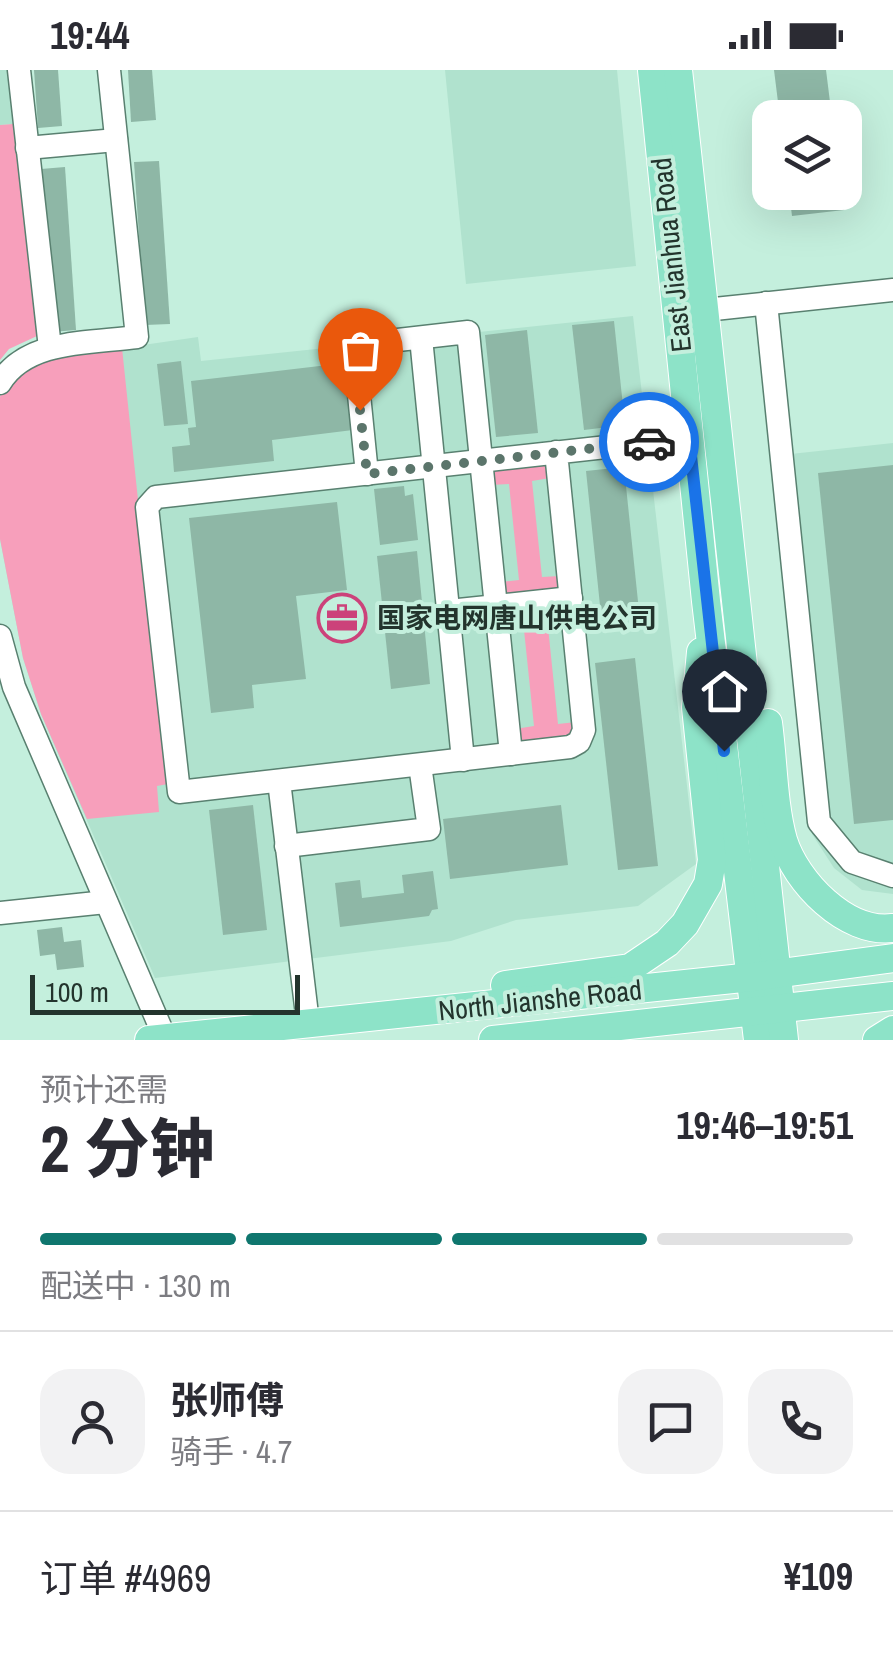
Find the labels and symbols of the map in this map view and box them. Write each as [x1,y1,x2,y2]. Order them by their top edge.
street label: East Jianhua Road [642,156,700,354]
pin [318,308,403,411]
courier [599,392,699,492]
office icon: 国家电网唐山供电公司 [316,592,368,644]
place label: 国家电网唐山供电公司 [377,599,657,637]
pin [682,649,767,752]
scale bar [30,970,300,1014]
street label: North Jianshe Road [436,970,644,1030]

